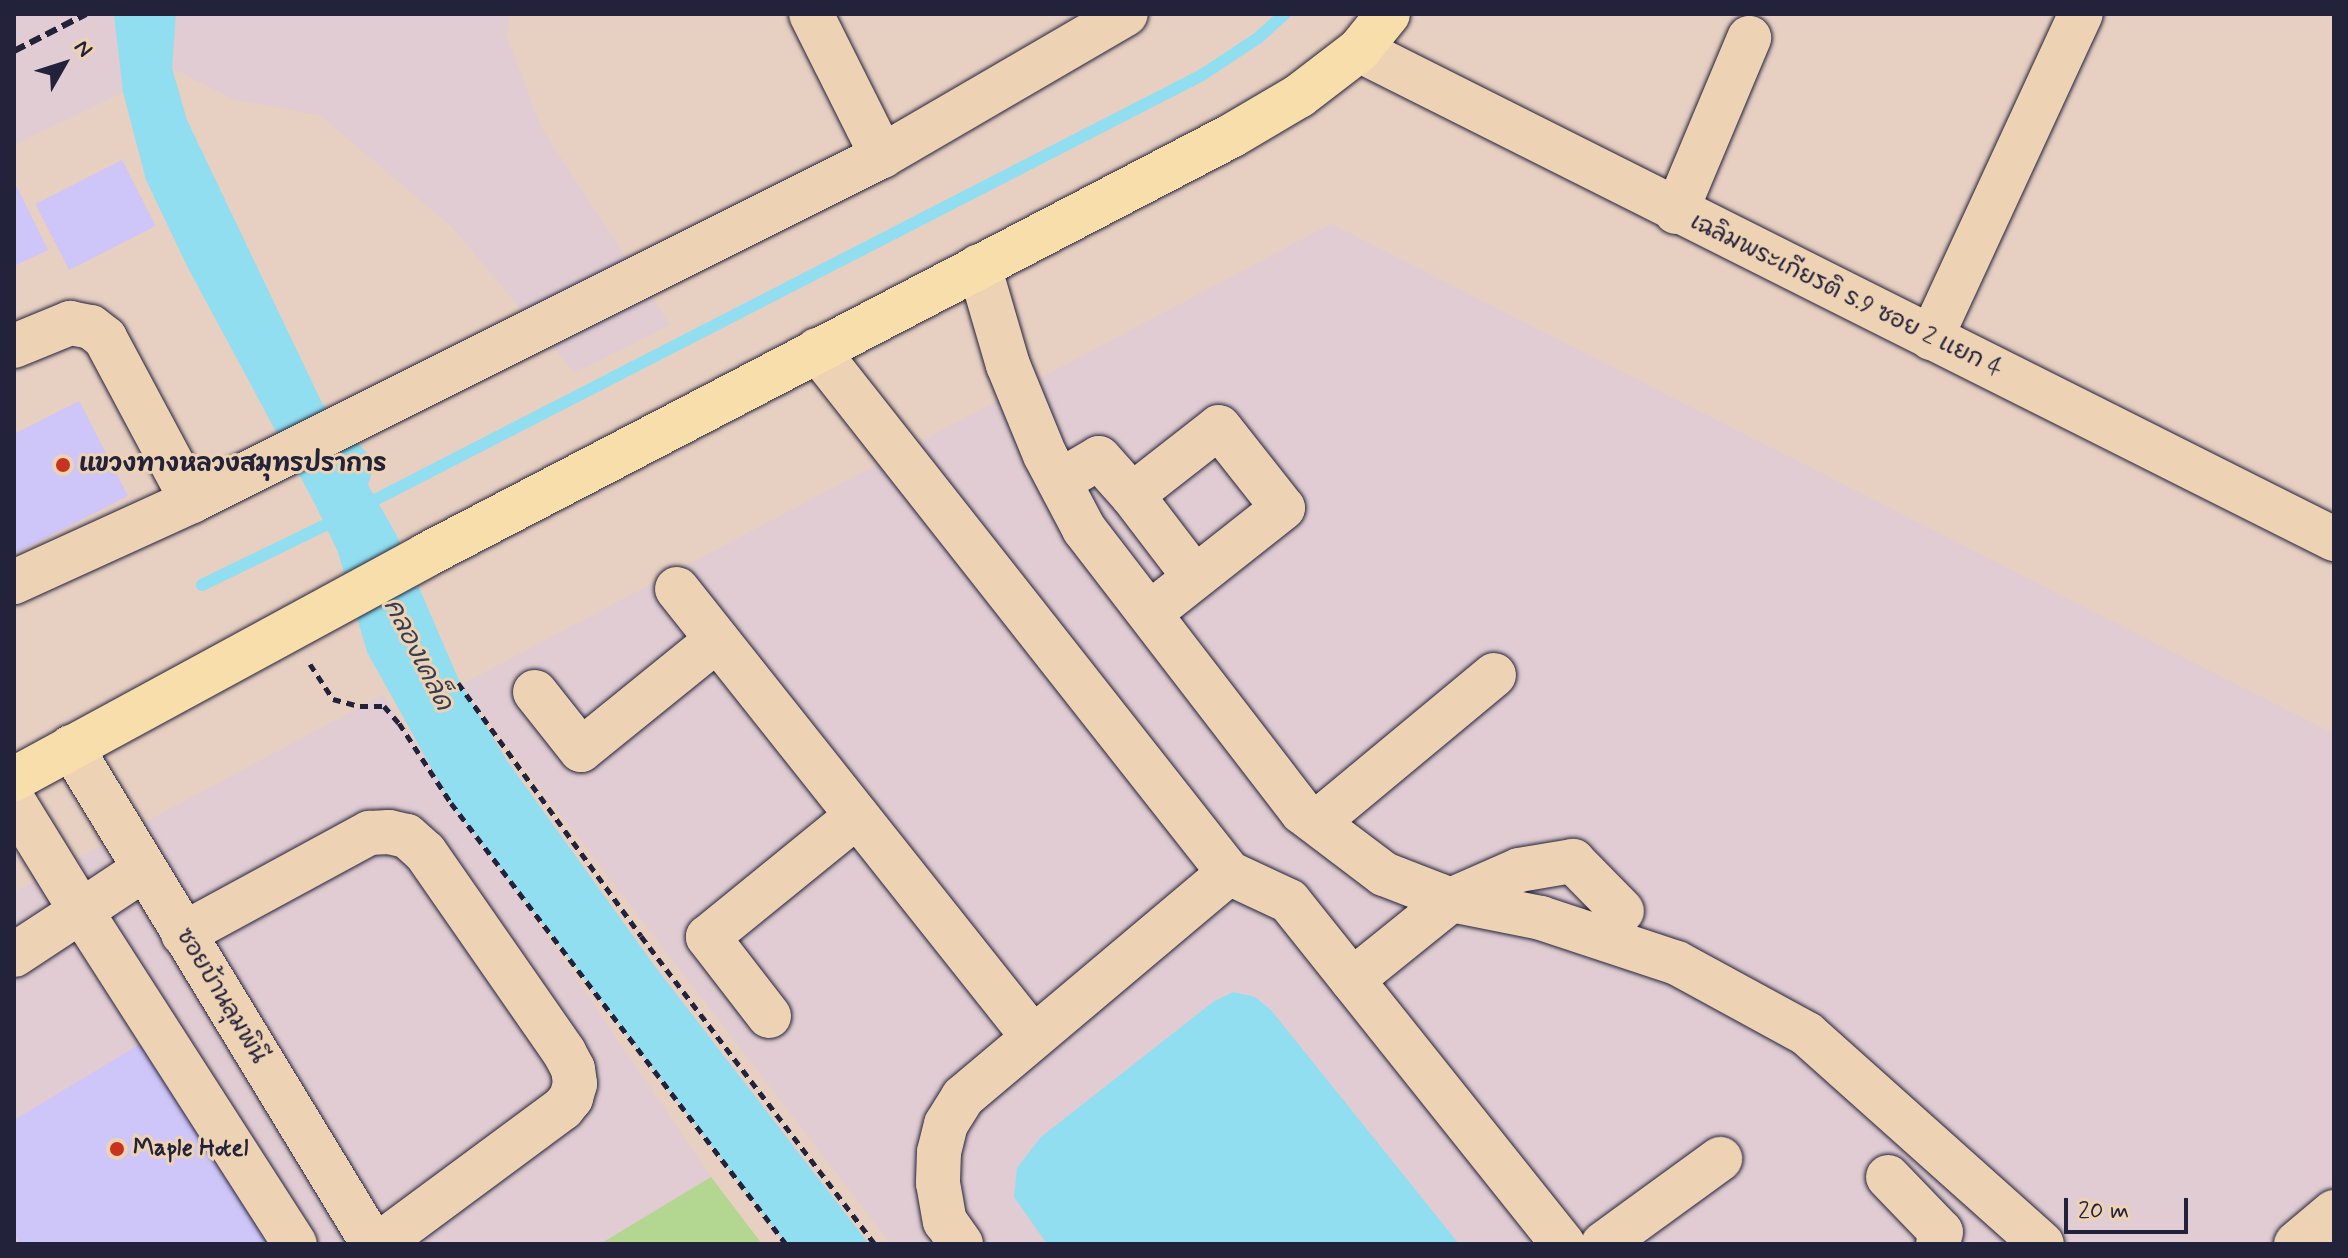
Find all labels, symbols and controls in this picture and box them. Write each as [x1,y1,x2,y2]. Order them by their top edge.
north arrow [24,24,104,104]
text: N [67,34,98,63]
street label: เฉลิมพระเกียรติ ร.9 ซอย 2 แยก 4 [1685,208,2007,384]
place label: แขวงทางหลวงสมุทรปราการ [79,451,386,479]
marker: แขวงทางหลวงสมุทรปราการ [54,456,72,474]
water label: คลองเคล็ด [376,594,458,716]
street label: ซอยบ้านลุมพินี [169,923,273,1069]
place label: Maple Hotel [133,1135,248,1163]
marker: Maple Hotel [108,1140,126,1158]
scale bar [2068,1182,2192,1232]
text: 20 m [2078,1196,2129,1227]

